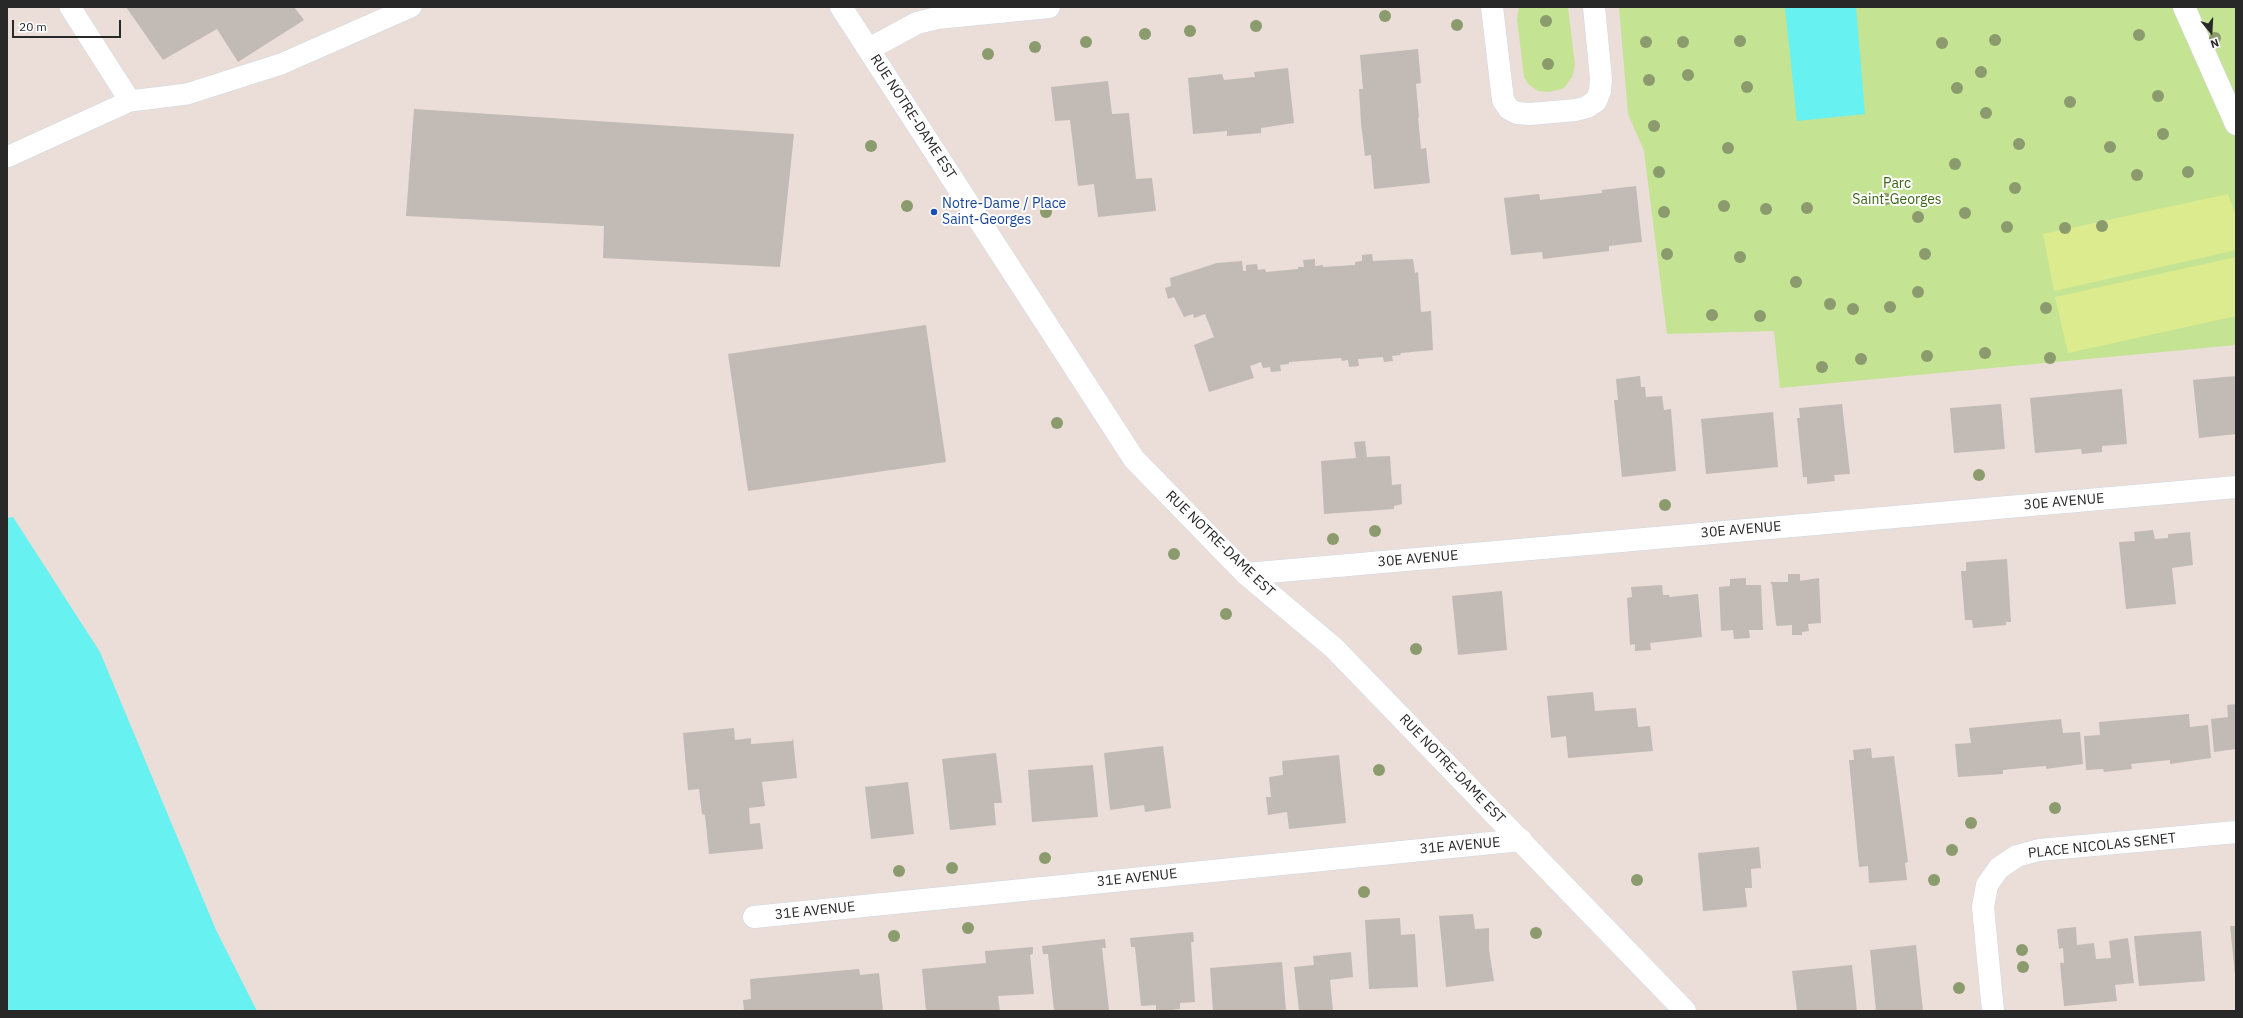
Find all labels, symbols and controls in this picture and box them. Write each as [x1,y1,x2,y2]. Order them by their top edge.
scale bar [14,12,123,38]
north arrow [2191,12,2231,52]
text: 20 m [19,19,47,34]
text: N [2209,36,2221,51]
street label: RUE NOTRE-DAME EST [866,52,960,182]
park label: Parc Saint-Georges [1852,176,1942,208]
place label: Notre-Dame / Place Saint-Georges [942,196,1066,228]
marker: Notre-Dame / Place Saint-Georges [929,207,939,217]
street label: RUE NOTRE-DAME EST [1162,488,1278,600]
street label: 30E AVENUE [2023,490,2105,514]
street label: 30E AVENUE [1700,518,1782,542]
street label: 30E AVENUE [1377,547,1459,571]
street label: RUE NOTRE-DAME EST [1396,711,1508,827]
street label: PLACE NICOLAS SENET [2027,830,2177,862]
street label: 31E AVENUE [1419,834,1501,858]
street label: 31E AVENUE [1096,865,1178,891]
street label: 31E AVENUE [774,898,856,924]

